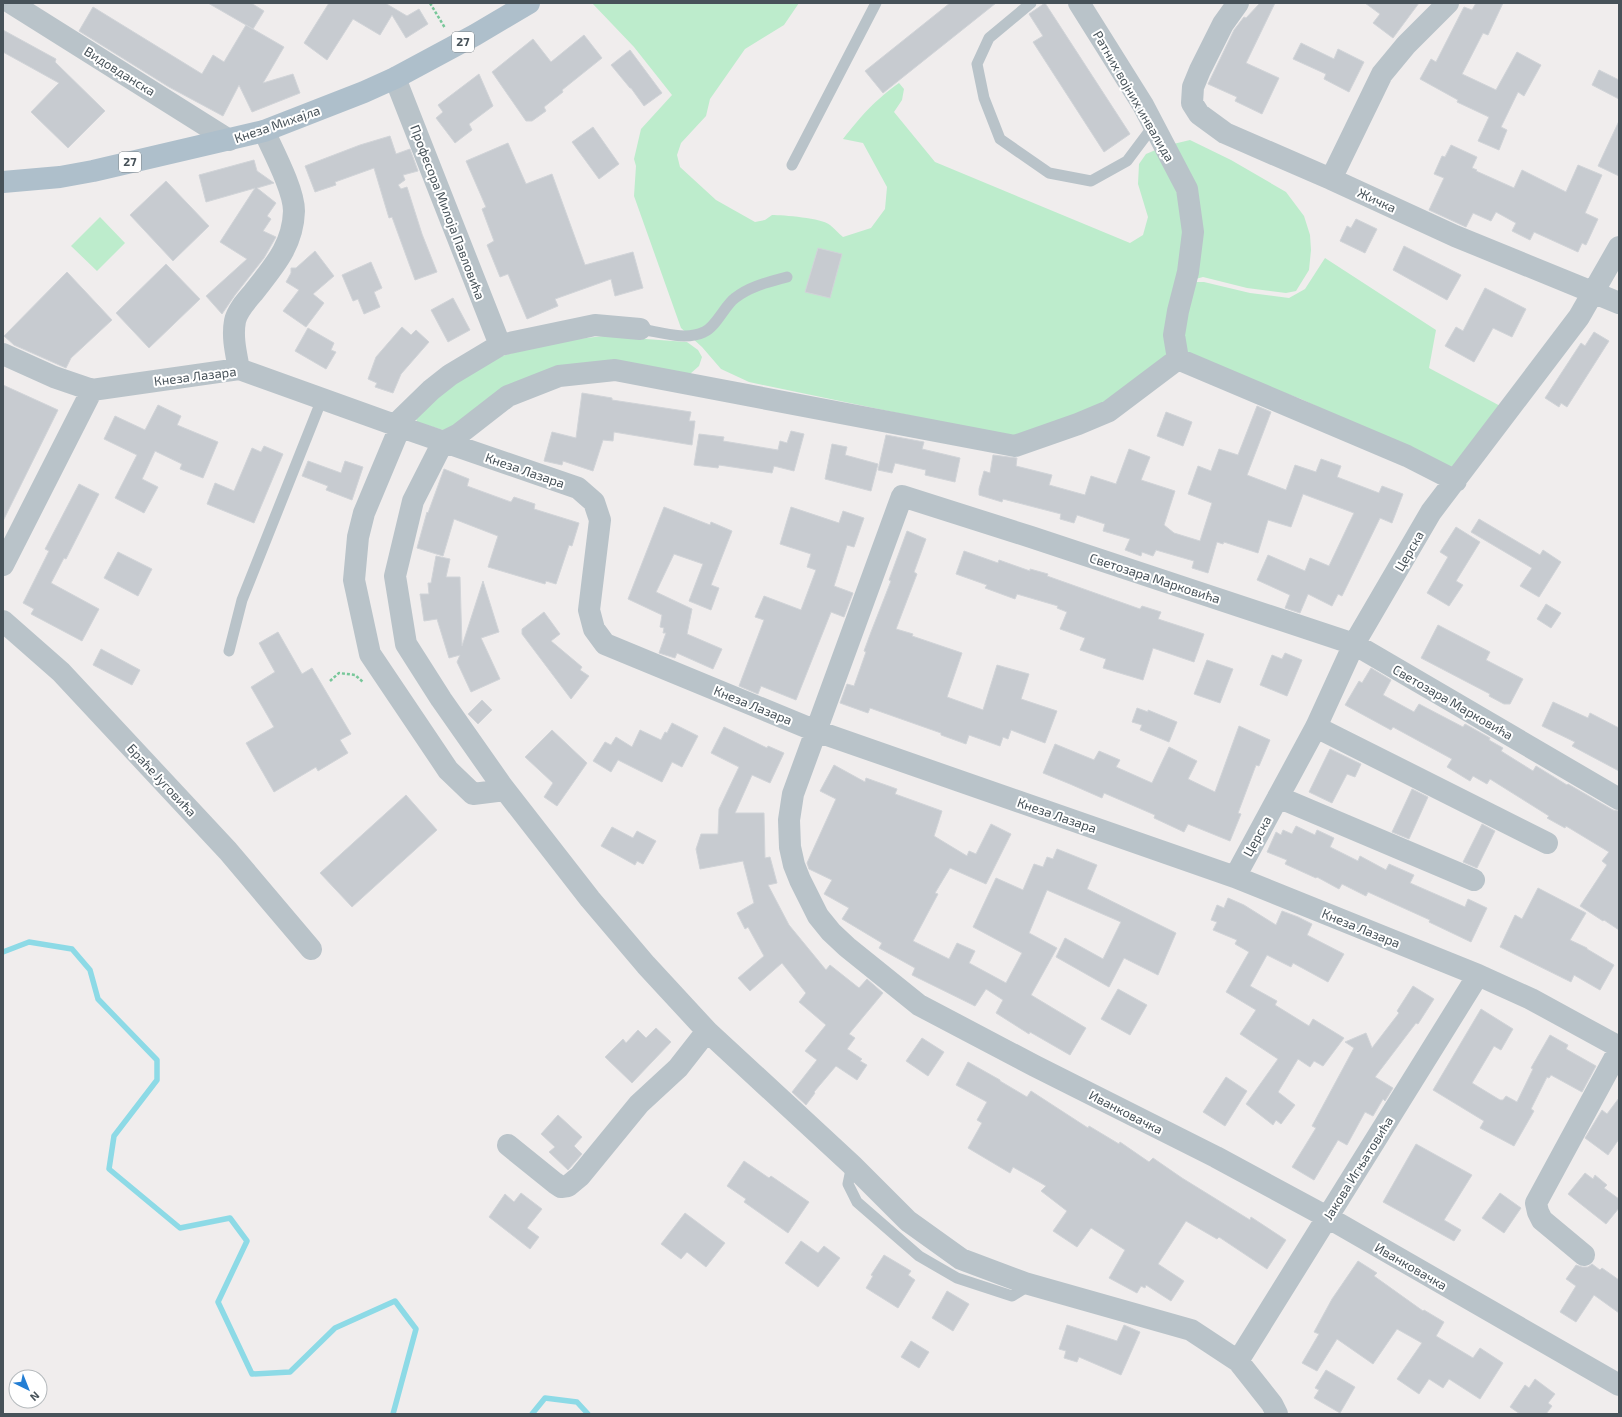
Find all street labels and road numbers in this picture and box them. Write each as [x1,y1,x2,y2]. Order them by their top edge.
street label: Ратних војних инвалида [1090,28,1178,164]
road number: 27 [452,32,474,52]
street label: Видовданска [82,43,158,99]
street label: Кнеза Михајла [232,102,322,146]
street label: Професора Милоја Павловића [407,122,489,302]
road number: 27 [119,152,141,172]
street label: Жичка [1355,184,1399,216]
street label: Кнеза Лазара [153,363,237,389]
street label: Кнеза Лазара [483,449,567,491]
street label: Церска [1391,528,1427,574]
street label: Светозара Марковића [1088,549,1222,607]
street label: Светозара Марковића [1390,661,1516,743]
street label: Кнеза Лазара [712,682,794,728]
street label: Браће Југовића [124,740,200,820]
street label: Кнеза Лазара [1015,794,1099,836]
street label: Церска [1239,813,1275,859]
street label: Кнеза Лазара [1320,905,1402,951]
street label: Иванковачка [1086,1087,1166,1137]
street label: Јакова Игњатовића [1320,1113,1396,1223]
street label: Иванковачка [1372,1239,1450,1293]

